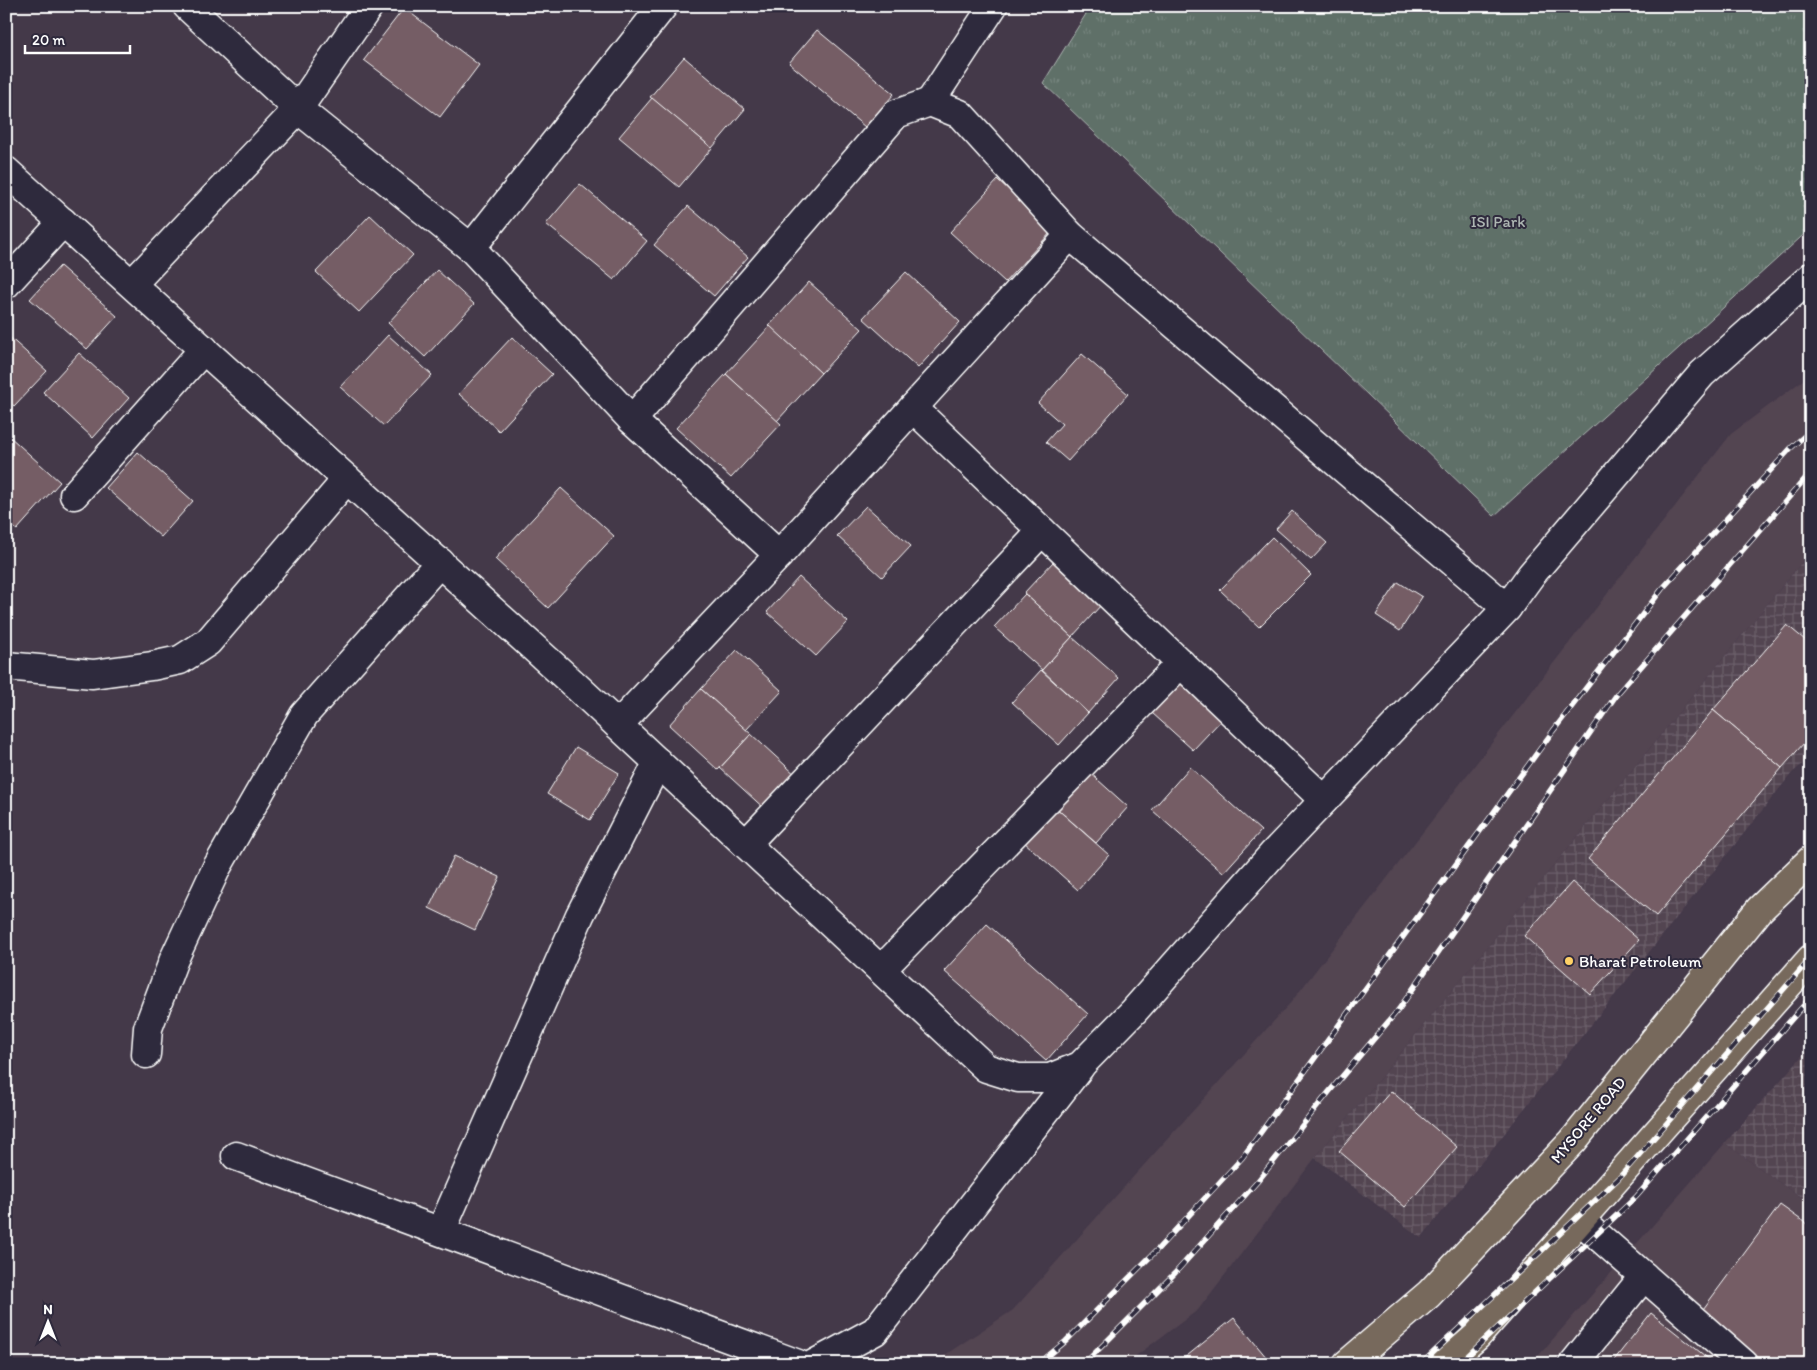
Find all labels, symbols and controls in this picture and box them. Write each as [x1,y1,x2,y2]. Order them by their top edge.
scale bar [25,22,130,54]
text: 20 m [32,31,66,49]
park label: ISI Park [1471,212,1525,231]
place label: Bharat Petroleum [1579,952,1702,971]
marker: Bharat Petroleum [1563,955,1575,967]
street label: MYSORE ROAD [1546,1073,1630,1167]
north arrow [22,1298,72,1348]
text: N [43,1301,53,1318]

